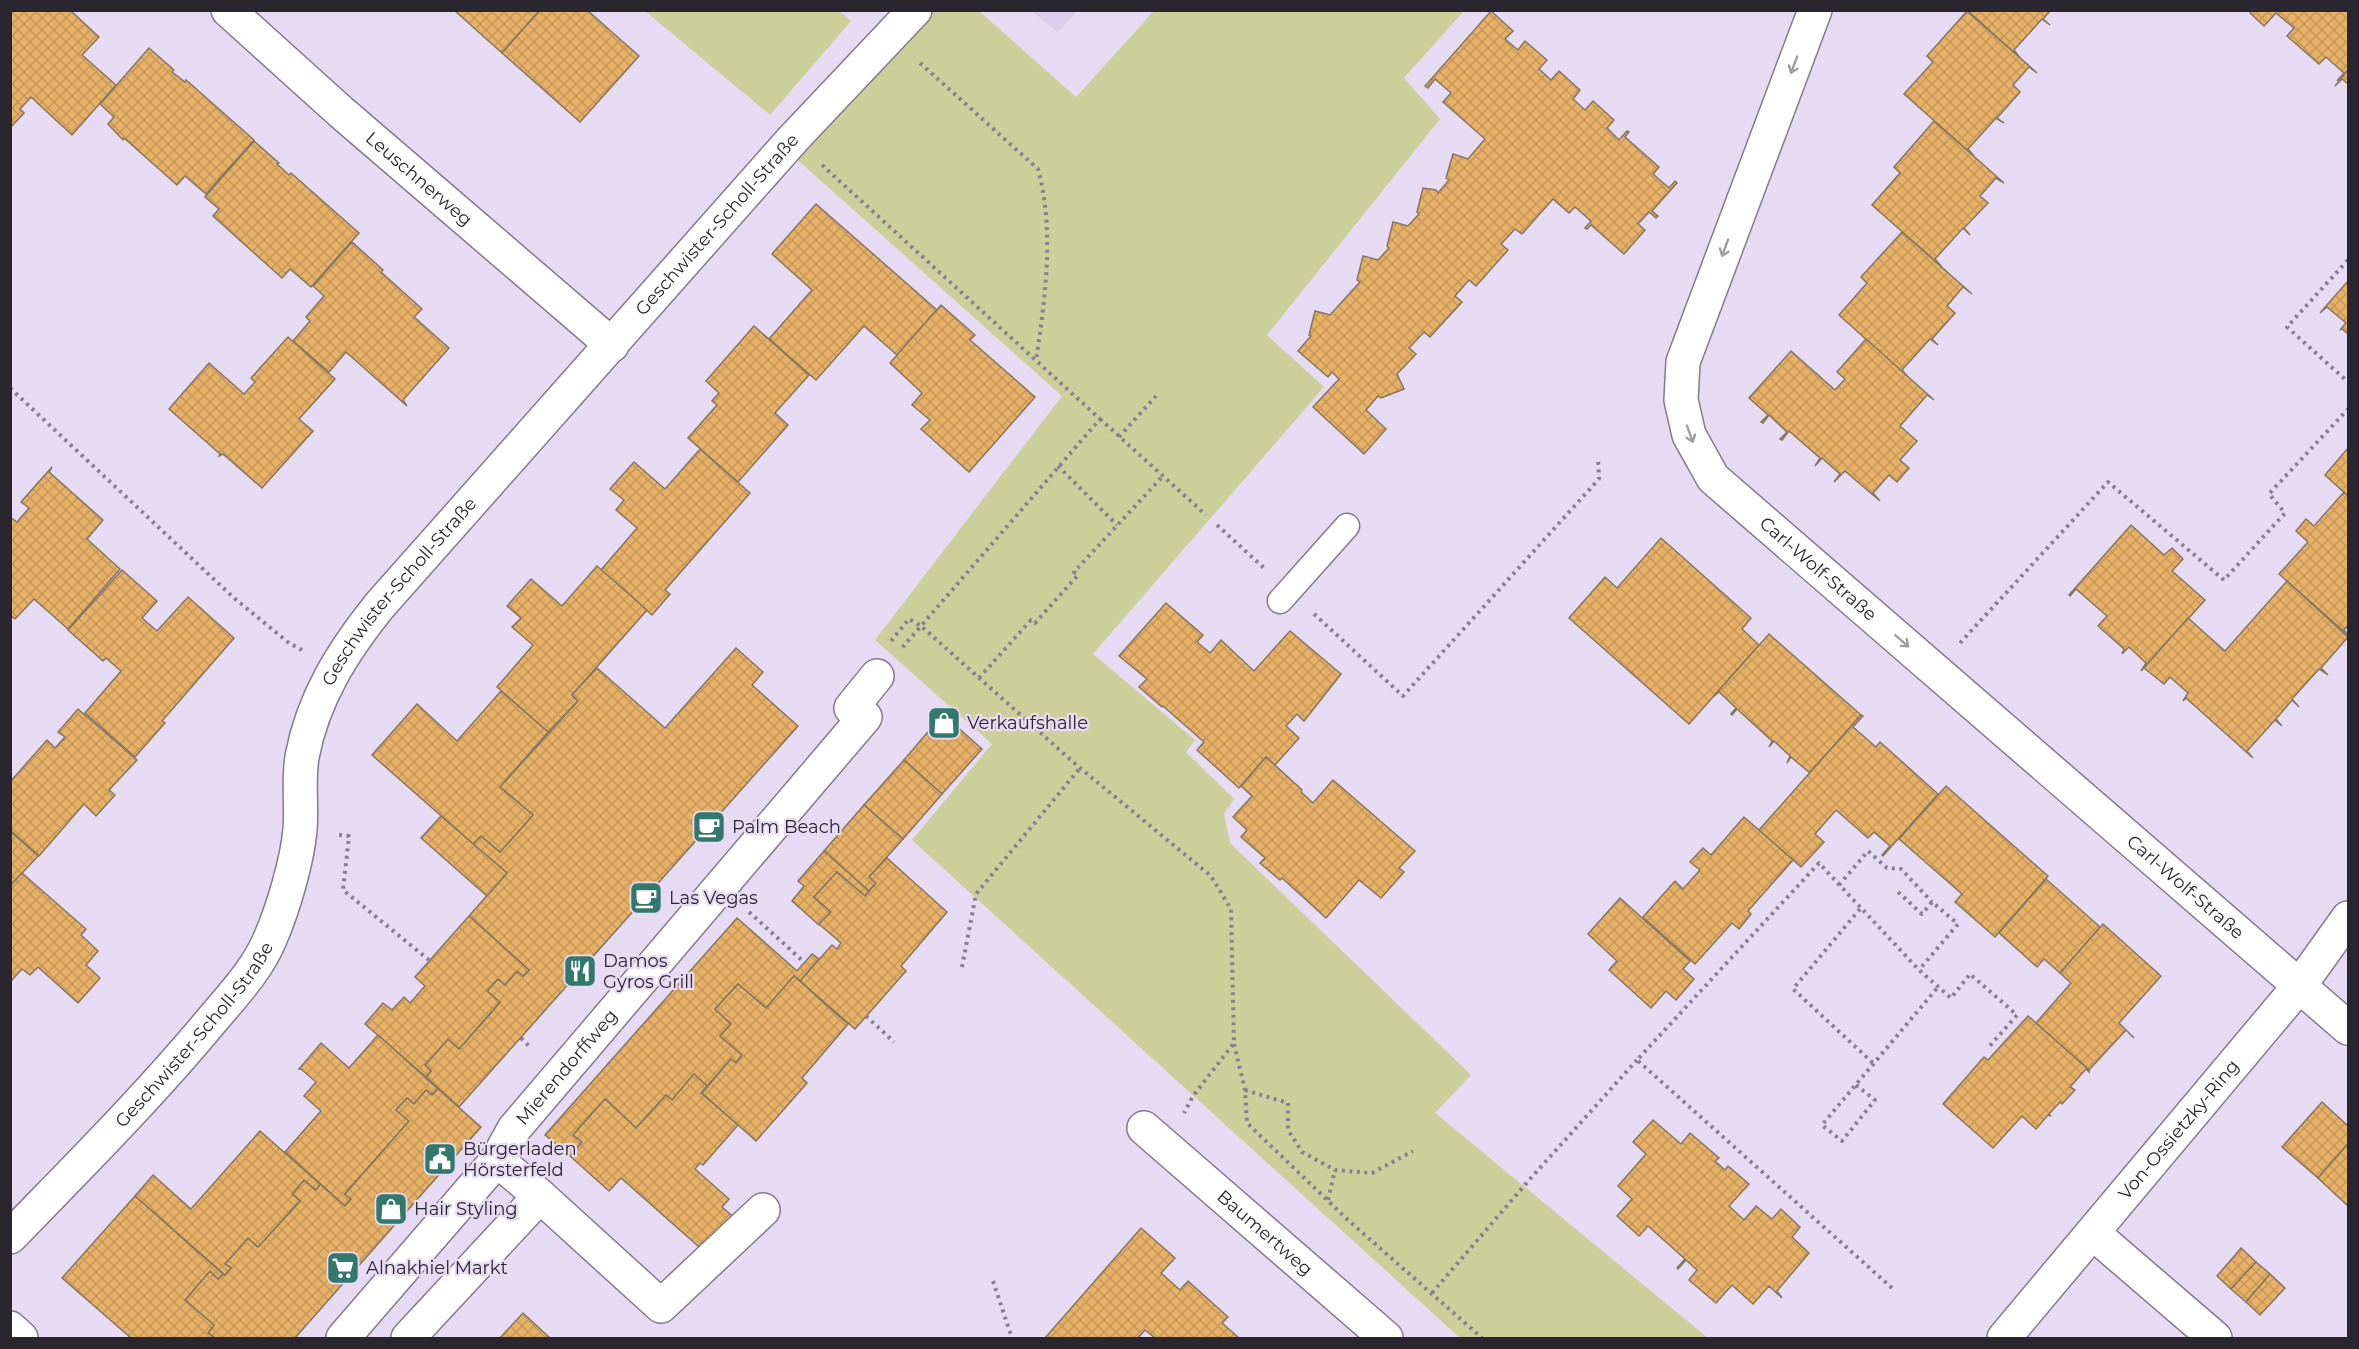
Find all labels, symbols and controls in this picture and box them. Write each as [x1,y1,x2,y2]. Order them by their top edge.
one-way arrow [1788,55,1799,74]
street label: Leuschnerweg [361,127,477,231]
street label: Geschwister-Scholl-Straße [631,129,804,320]
one-way arrow [1719,238,1730,256]
one-way arrow [1685,424,1696,443]
street label: Geschwister-Scholl-Straße [317,493,481,689]
street label: Carl-Wolf-Straße [1755,512,1881,626]
one-way arrow [1894,635,1910,648]
shop icon: Verkaufshalle [926,705,962,741]
place label: Verkaufshalle [967,712,1088,734]
cafe icon: Palm Beach [691,809,727,845]
place label: Palm Beach [732,816,841,838]
street label: Carl-Wolf-Straße [2122,830,2248,944]
cafe icon: Las Vegas [628,880,664,916]
place label: Las Vegas [669,887,758,909]
street label: Geschwister-Scholl-Straße [111,938,278,1132]
place label: Damos Gyros Grill [603,950,694,993]
restaurant icon: Damos Gyros Grill [562,953,598,989]
street label: Mierendorffweg [511,1005,622,1129]
street label: Von-Ossietzky-Ring [2114,1055,2244,1204]
place label: Bürgerladen Hörsterfeld [463,1138,577,1181]
public building icon: Bürgerladen Hörsterfeld [422,1141,458,1177]
street label: Baumertweg [1212,1185,1317,1280]
shop icon: Hair Styling [373,1191,409,1227]
place label: Hair Styling [414,1198,518,1220]
supermarket icon: Alnakhiel Markt [325,1250,361,1286]
place label: Alnakhiel Markt [366,1257,508,1279]

